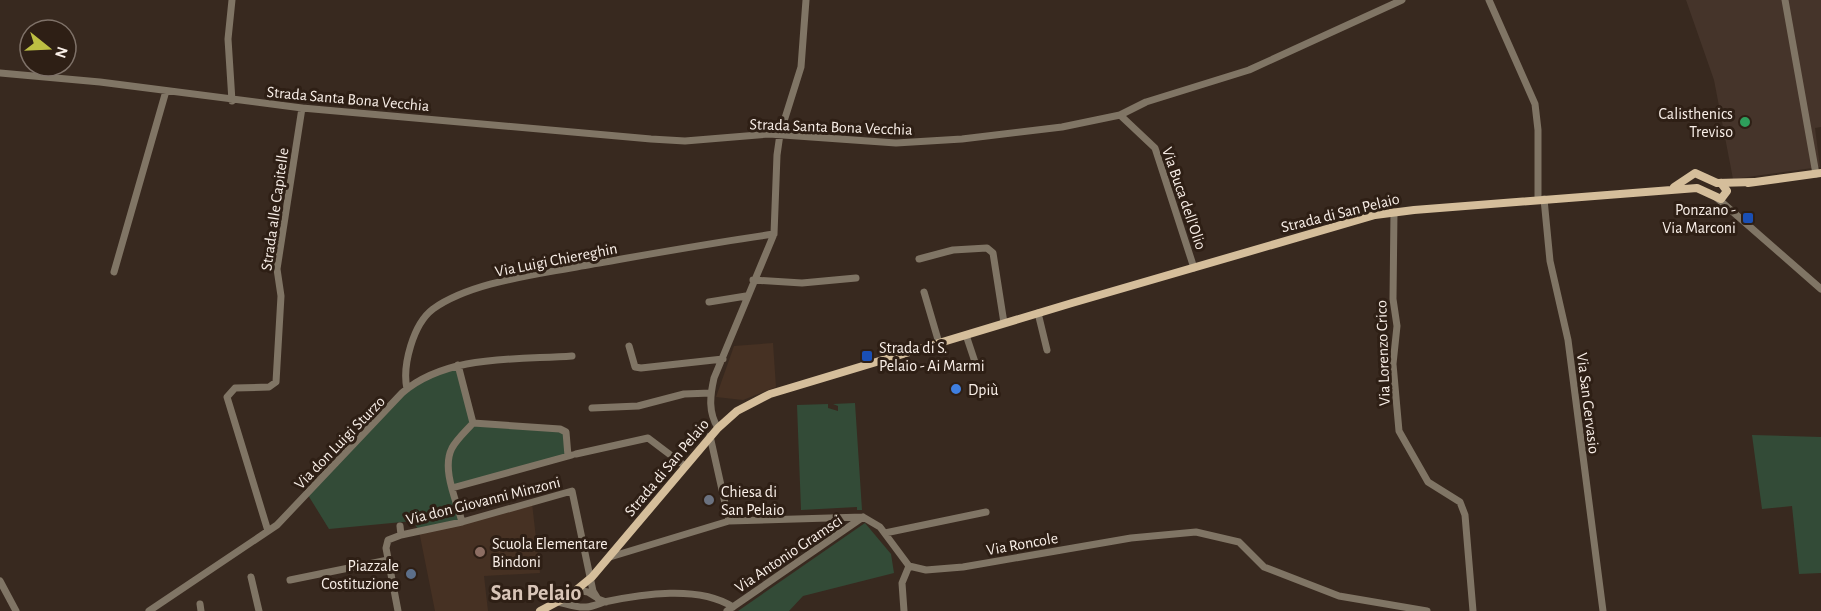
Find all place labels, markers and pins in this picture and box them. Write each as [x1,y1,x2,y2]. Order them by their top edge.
place label: Calisthenics Treviso [1659,106,1733,140]
marker: Calisthenics Treviso [1738,115,1752,129]
place label: Ponzano - Via Marconi [1662,202,1736,236]
marker: Ponzano - Via Marconi [1741,211,1755,225]
place label: Strada di S. Pelaio - Ai Marmi [879,340,985,374]
marker: Strada di S. Pelaio - Ai Marmi [860,349,874,363]
marker: Dpiù [949,382,963,396]
place label: Dpiù [968,382,999,398]
place label: Chiesa di San Pelaio [721,484,785,518]
marker: Chiesa di San Pelaio [702,493,716,507]
place label: Scuola Elementare Bindoni [492,536,608,570]
marker: Scuola Elementare Bindoni [473,545,487,559]
place label: Piazzale Costituzione [321,558,399,592]
marker: Piazzale Costituzione [404,567,418,581]

